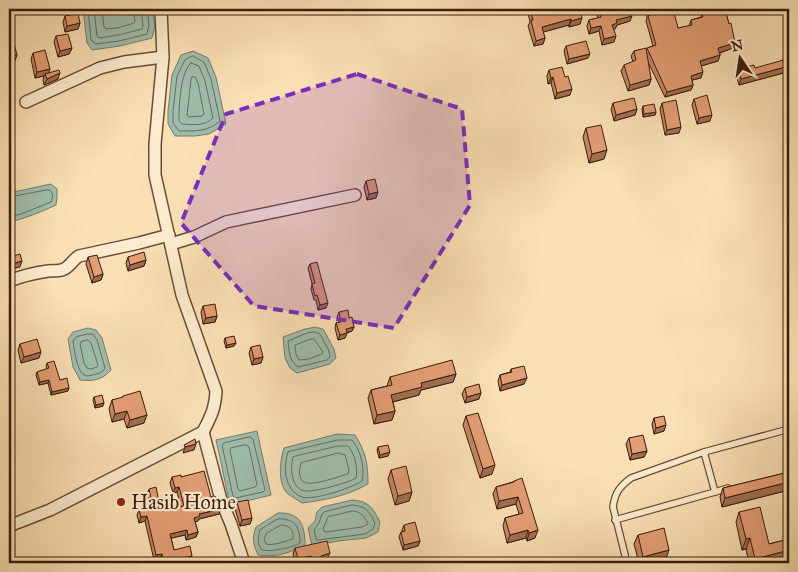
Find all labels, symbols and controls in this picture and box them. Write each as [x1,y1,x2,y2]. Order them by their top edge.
north arrow [716,32,766,82]
text: N [729,36,745,55]
place label: Hasib Home [131,490,236,514]
marker: Hasib Home [115,496,127,508]

